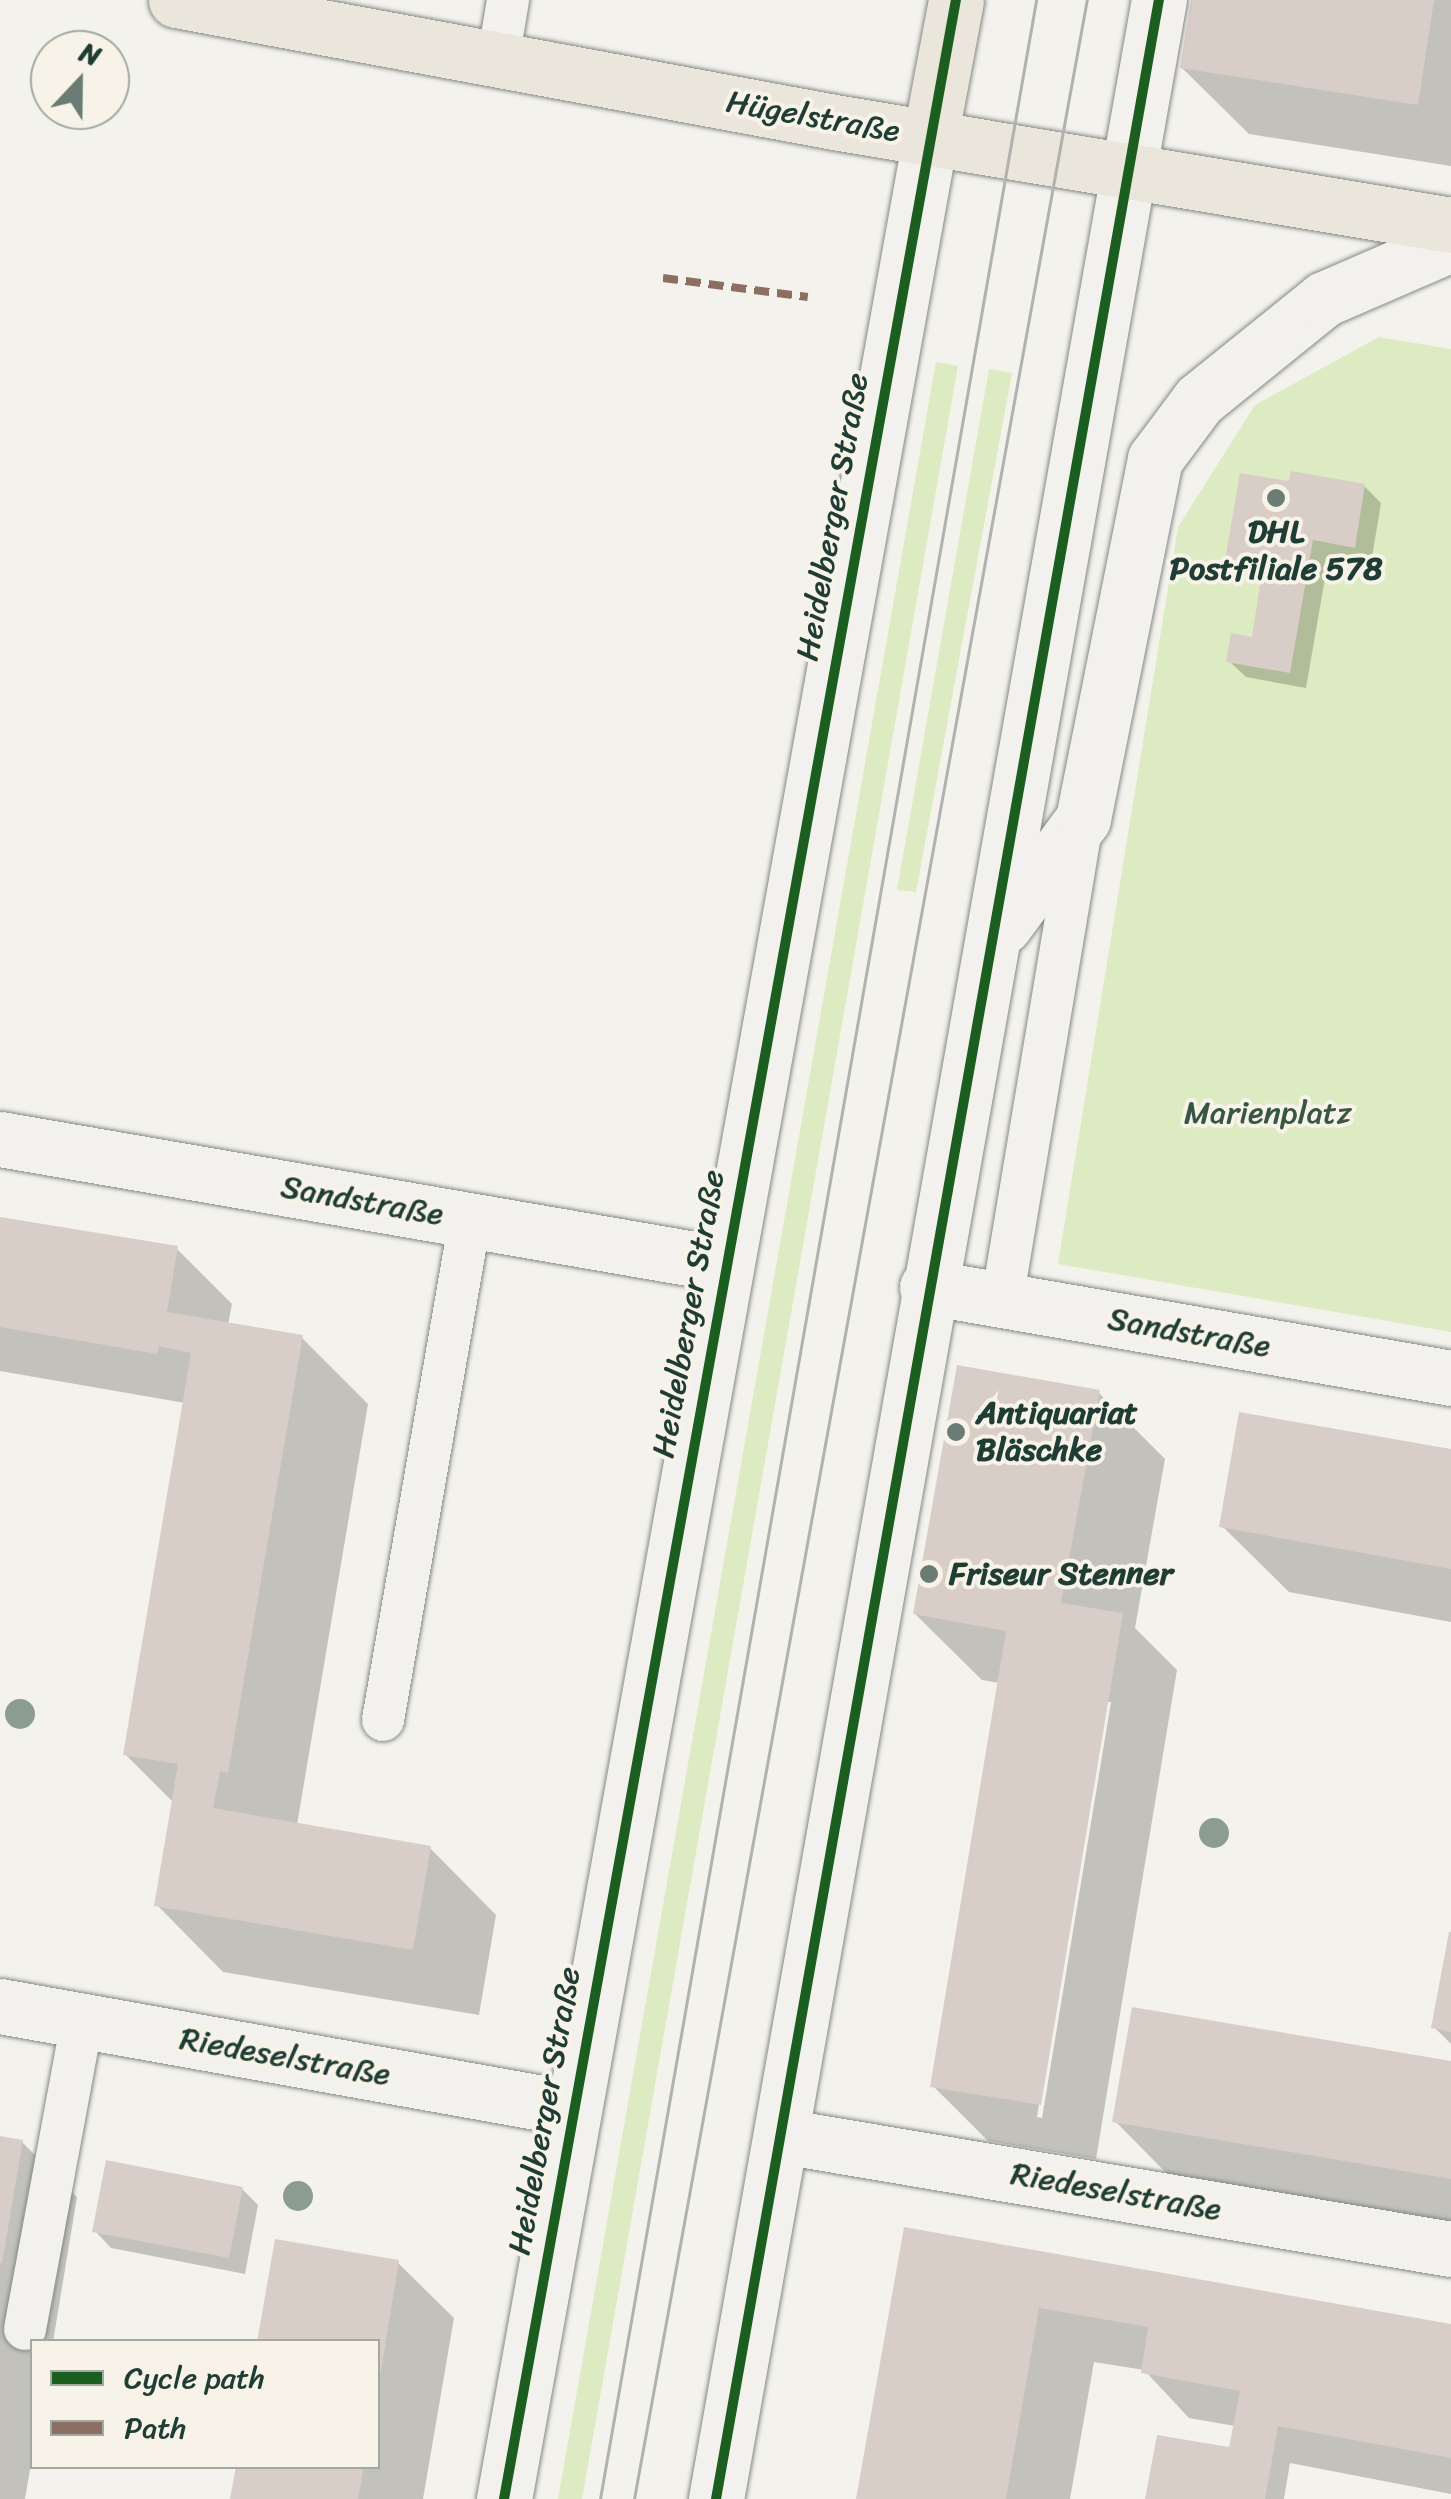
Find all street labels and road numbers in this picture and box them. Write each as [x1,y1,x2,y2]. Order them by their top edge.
street label: Hügelstraße [723,83,903,151]
street label: Heidelberger Straße [789,370,877,664]
street label: Heidelberger Straße [645,1167,733,1461]
street label: Sandstraße [278,1168,446,1234]
street label: Sandstraße [1105,1300,1273,1366]
street label: Heidelberger Straße [501,1964,589,2258]
street label: Riedeselstraße [177,2020,393,2094]
street label: Riedeselstraße [1008,2155,1224,2229]

